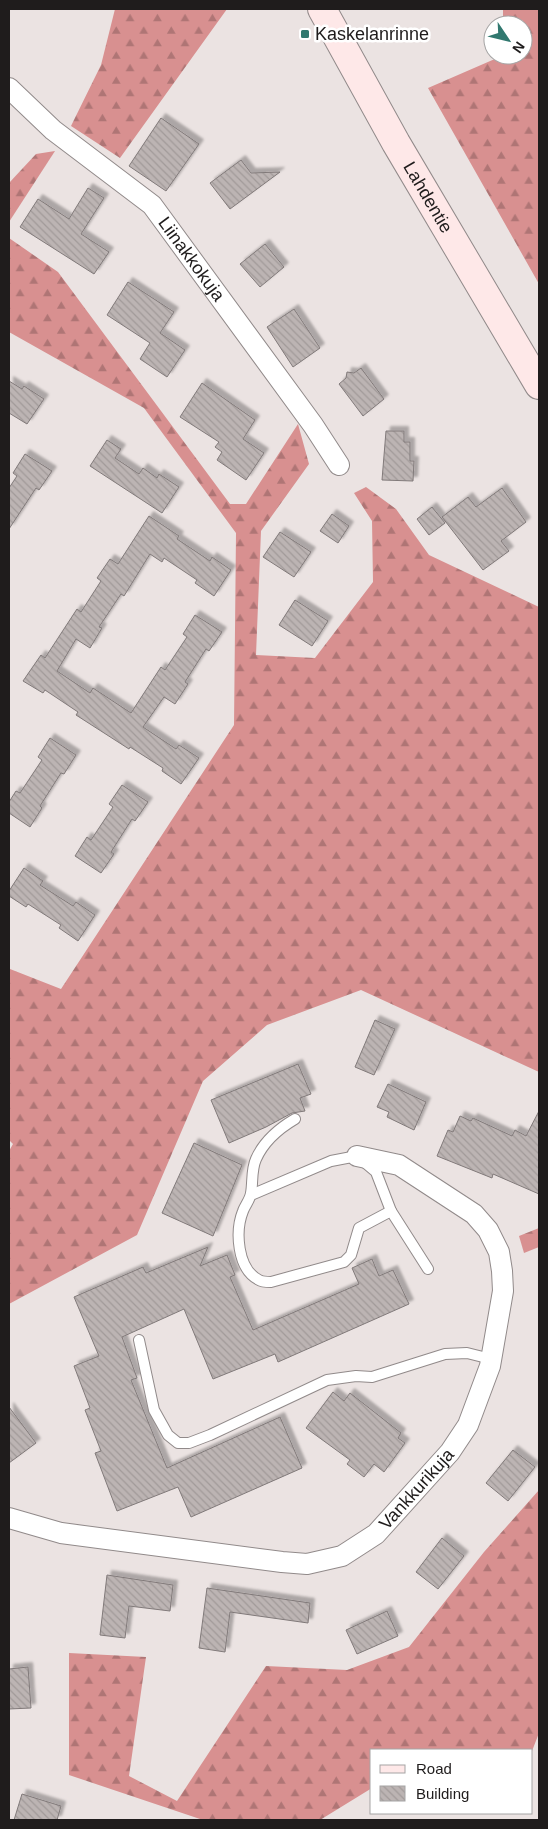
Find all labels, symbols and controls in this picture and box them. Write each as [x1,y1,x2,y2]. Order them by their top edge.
north arrow [483,15,533,65]
place label: Kaskelanrinne [315,24,429,44]
marker: Kaskelanrinne [299,28,311,40]
text: N [509,39,528,56]
street label: Lahdentie [399,158,457,236]
street label: Liinakkokuja [154,213,229,306]
street label: Vankkurikuja [375,1444,459,1534]
legend [370,1749,533,1814]
text: Road [416,1760,452,1777]
text: Building [416,1785,469,1802]

